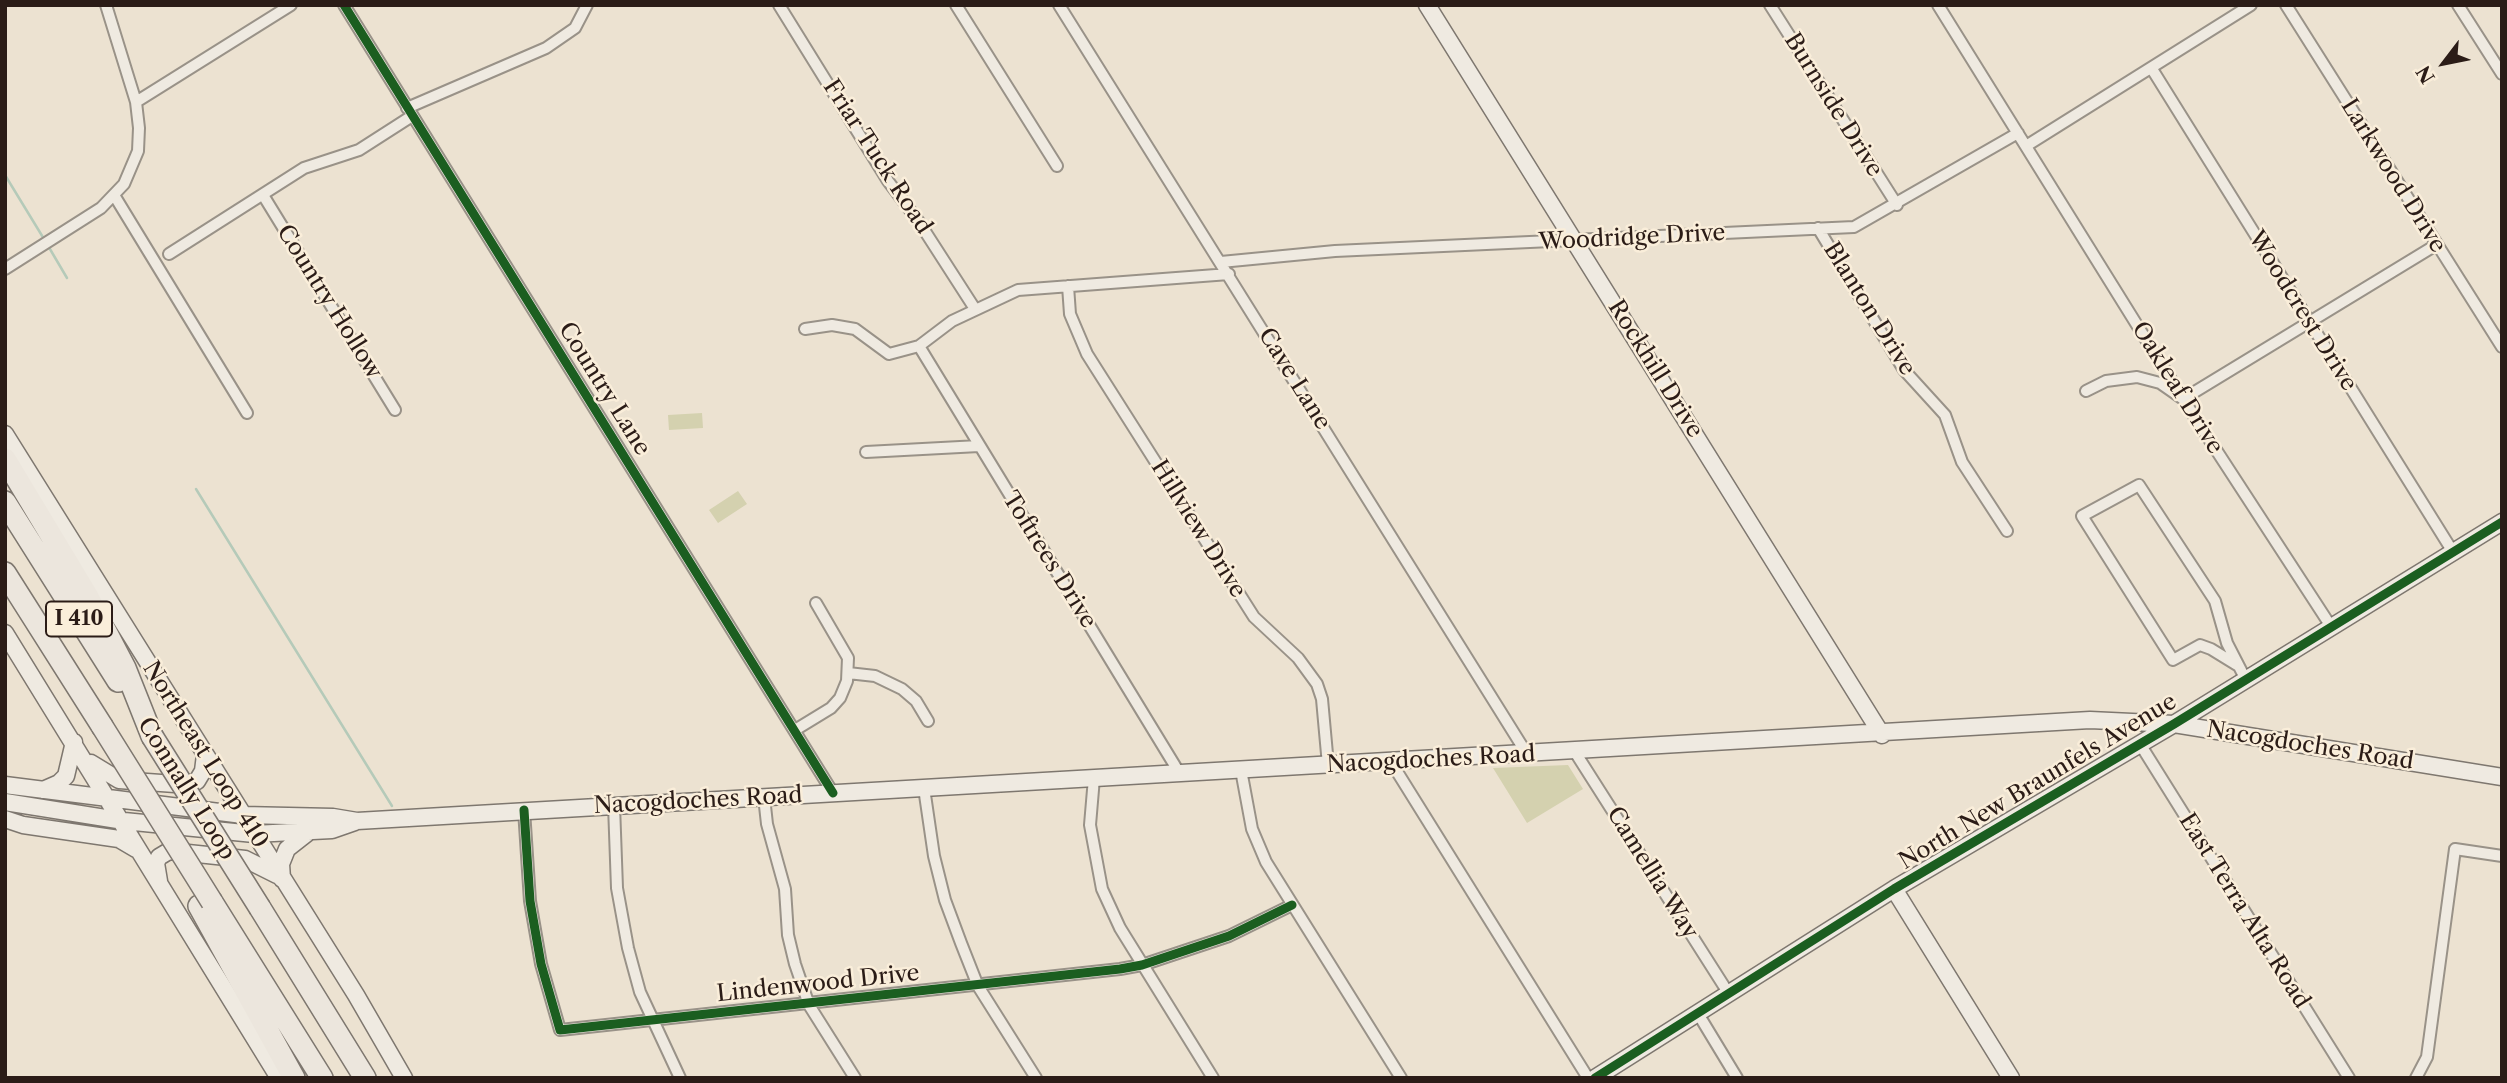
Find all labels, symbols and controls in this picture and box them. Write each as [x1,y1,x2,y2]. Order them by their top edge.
street label: Burnside Drive [1778,28,1888,182]
north arrow [2409,28,2479,98]
text: N [2412,61,2440,87]
street label: Friar Tuck Road [817,75,937,239]
street label: Larkwood Drive [2335,94,2451,258]
street label: Woodridge Drive [1538,219,1726,257]
street label: Country Hollow [271,220,387,384]
street label: Woodcrest Drive [2242,226,2362,396]
street label: Blanton Drive [1817,237,1921,381]
street label: Rockhill Drive [1602,295,1708,443]
street label: Country Lane [552,317,656,461]
street label: Oakleaf Drive [2125,317,2229,459]
street label: Cave Lane [1252,323,1336,435]
street label: Hillview Drive [1145,455,1251,603]
street label: Toftrees Drive [996,487,1102,633]
road number: I 410 [46,602,112,636]
street label: Northeast Loop 410 [136,657,274,853]
street label: North New Braunfels Avenue [1894,688,2182,876]
street label: Connally Loop [131,713,241,865]
street label: Nacogdoches Road [2205,716,2415,776]
street label: Nacogdoches Road [1326,741,1536,779]
street label: Nacogdoches Road [593,782,803,820]
street label: Camellia Way [1600,802,1704,944]
street label: East Terra Alta Road [2173,808,2315,1014]
street label: Lindenwood Drive [715,960,921,1008]

